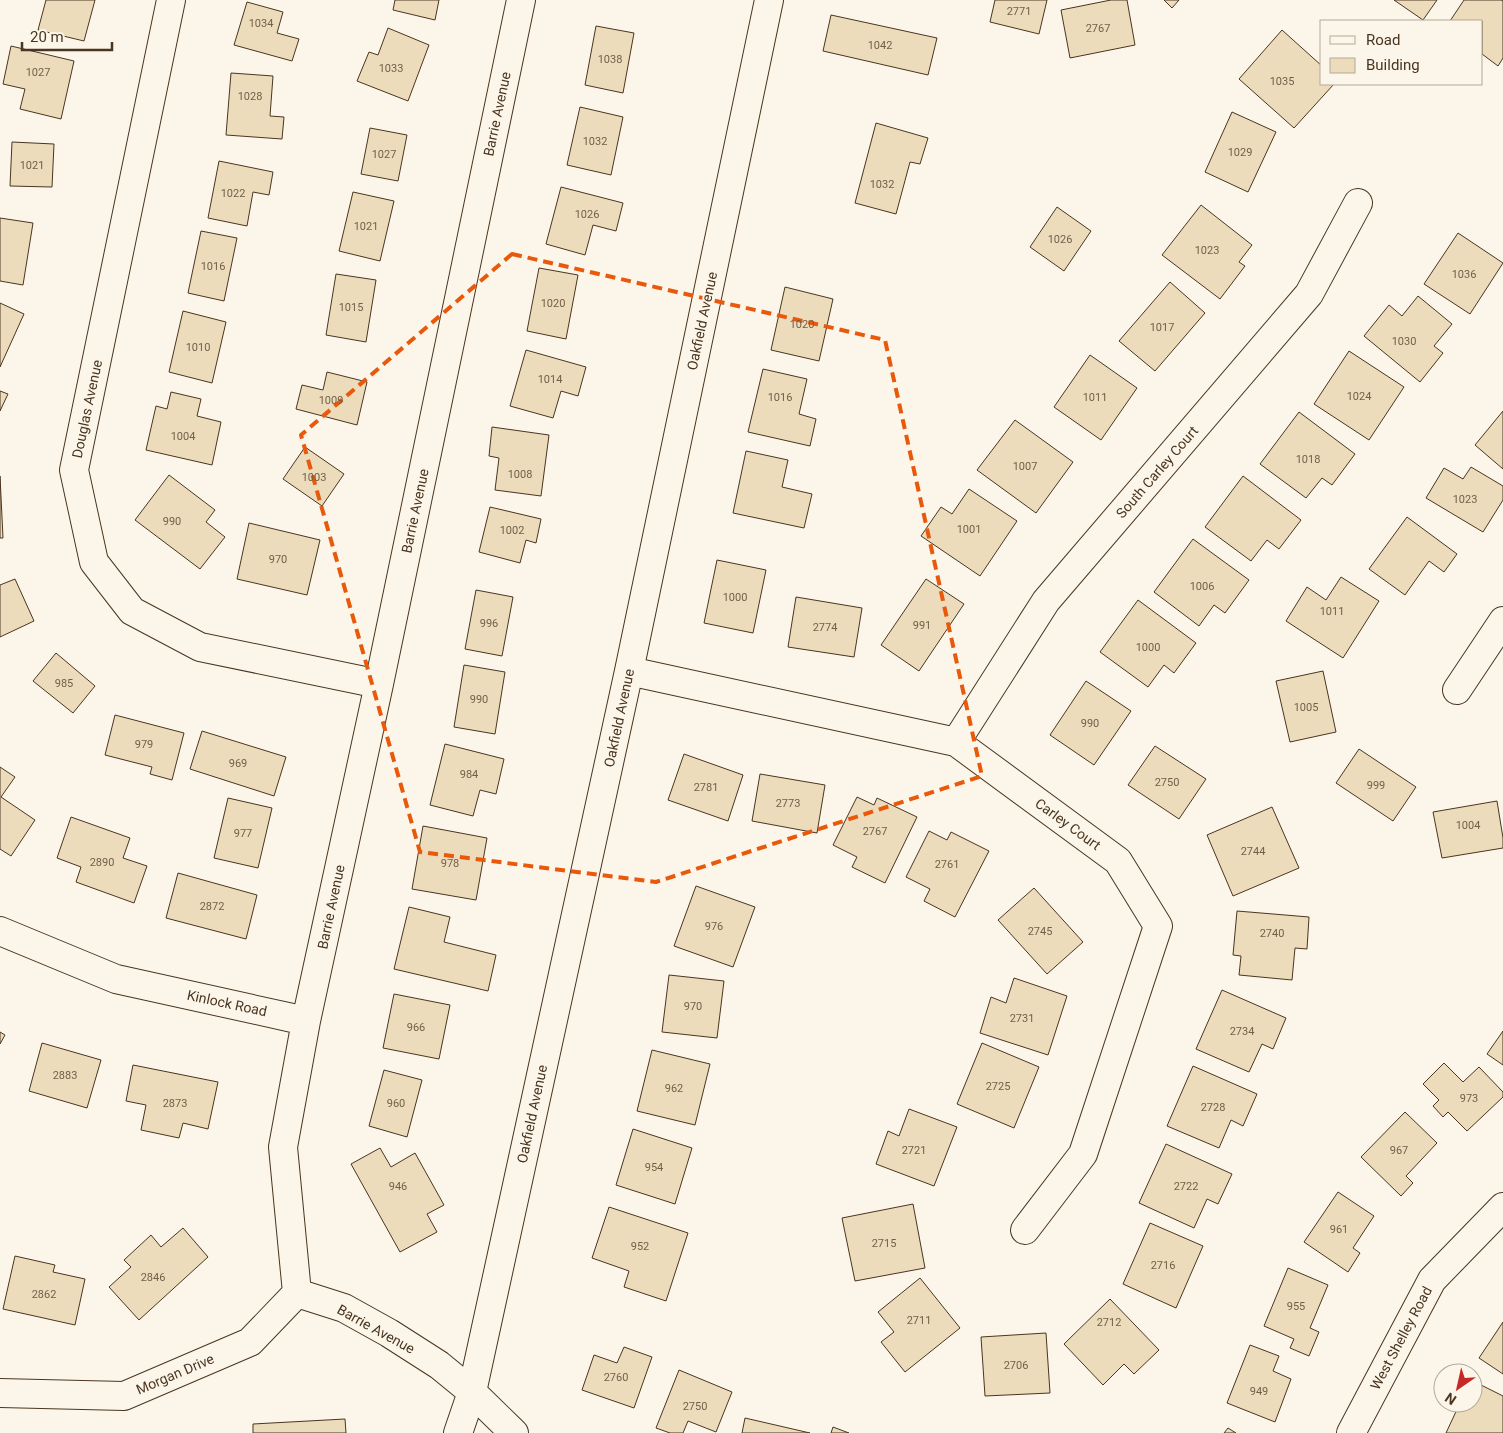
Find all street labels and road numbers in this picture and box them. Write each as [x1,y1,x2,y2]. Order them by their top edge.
street label: Barrie Avenue [480,70,514,158]
street label: Oakfield Avenue [684,270,720,372]
street label: Douglas Avenue [69,358,105,460]
street label: South Carley Court [1113,422,1202,521]
street label: Barrie Avenue [398,467,432,555]
street label: Oakfield Avenue [601,667,637,769]
street label: Carley Court [1032,795,1104,853]
street label: Barrie Avenue [314,863,348,951]
street label: Kinlock Road [186,987,268,1019]
street label: Oakfield Avenue [514,1063,550,1165]
street label: West Shelley Road [1367,1284,1435,1392]
street label: Barrie Avenue [335,1301,417,1357]
street label: Morgan Drive [134,1350,216,1398]

